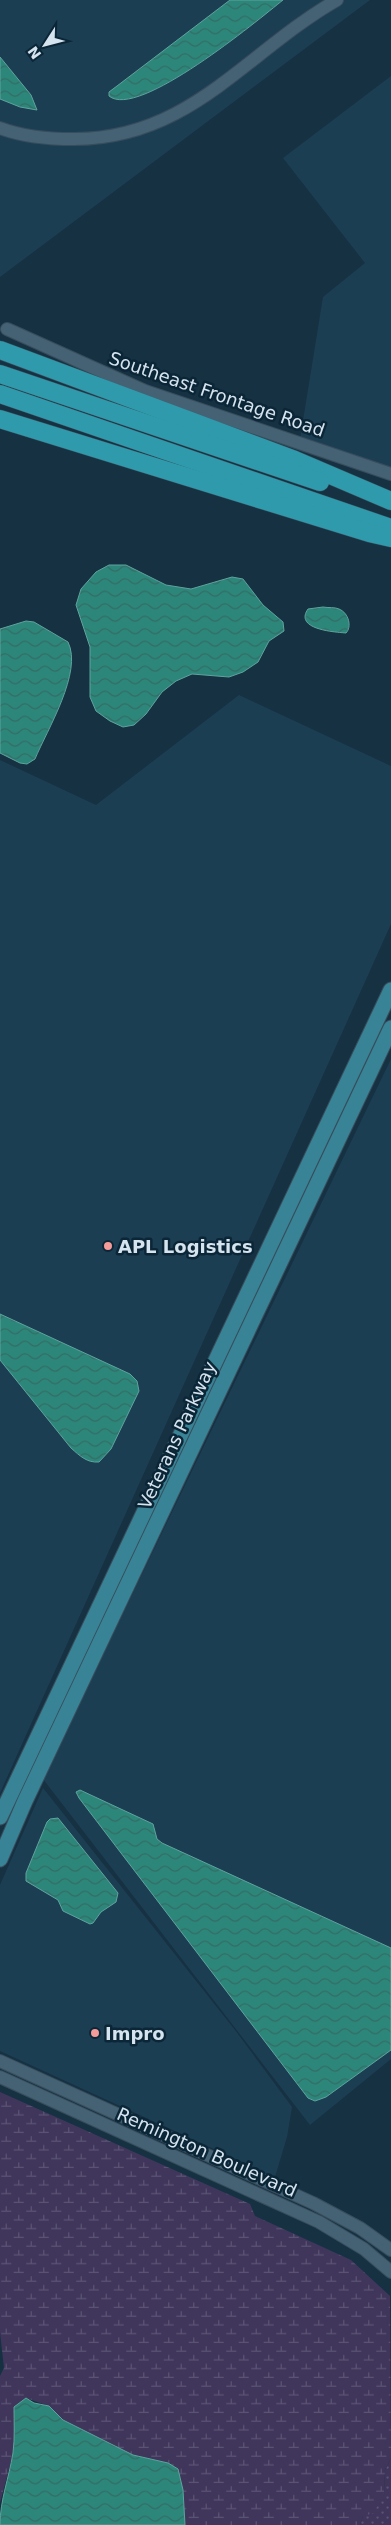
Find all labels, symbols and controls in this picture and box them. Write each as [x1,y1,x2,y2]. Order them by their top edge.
north arrow [20,20,70,70]
text: N [25,43,44,62]
street label: Southeast Frontage Road [106,347,328,441]
place label: APL Logistics [118,1236,253,1257]
marker: APL Logistics [102,1240,114,1252]
street label: Veterans Parkway [134,1358,221,1512]
place label: Impro [105,2023,165,2044]
marker: Impro [89,2027,101,2039]
street label: Remington Boulevard [114,2103,300,2201]

